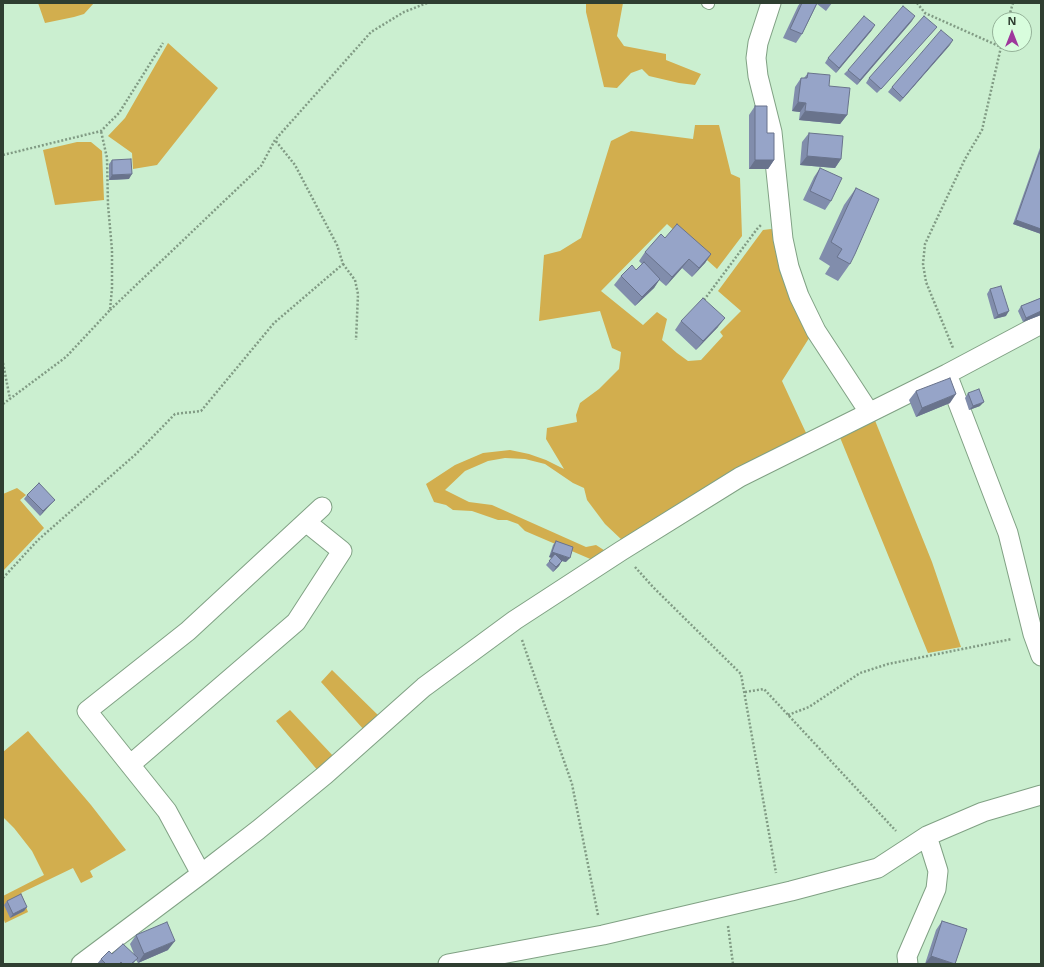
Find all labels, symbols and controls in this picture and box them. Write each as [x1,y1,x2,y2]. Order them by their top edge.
north arrow [992,12,1032,52]
text: N [1008,13,1016,28]

